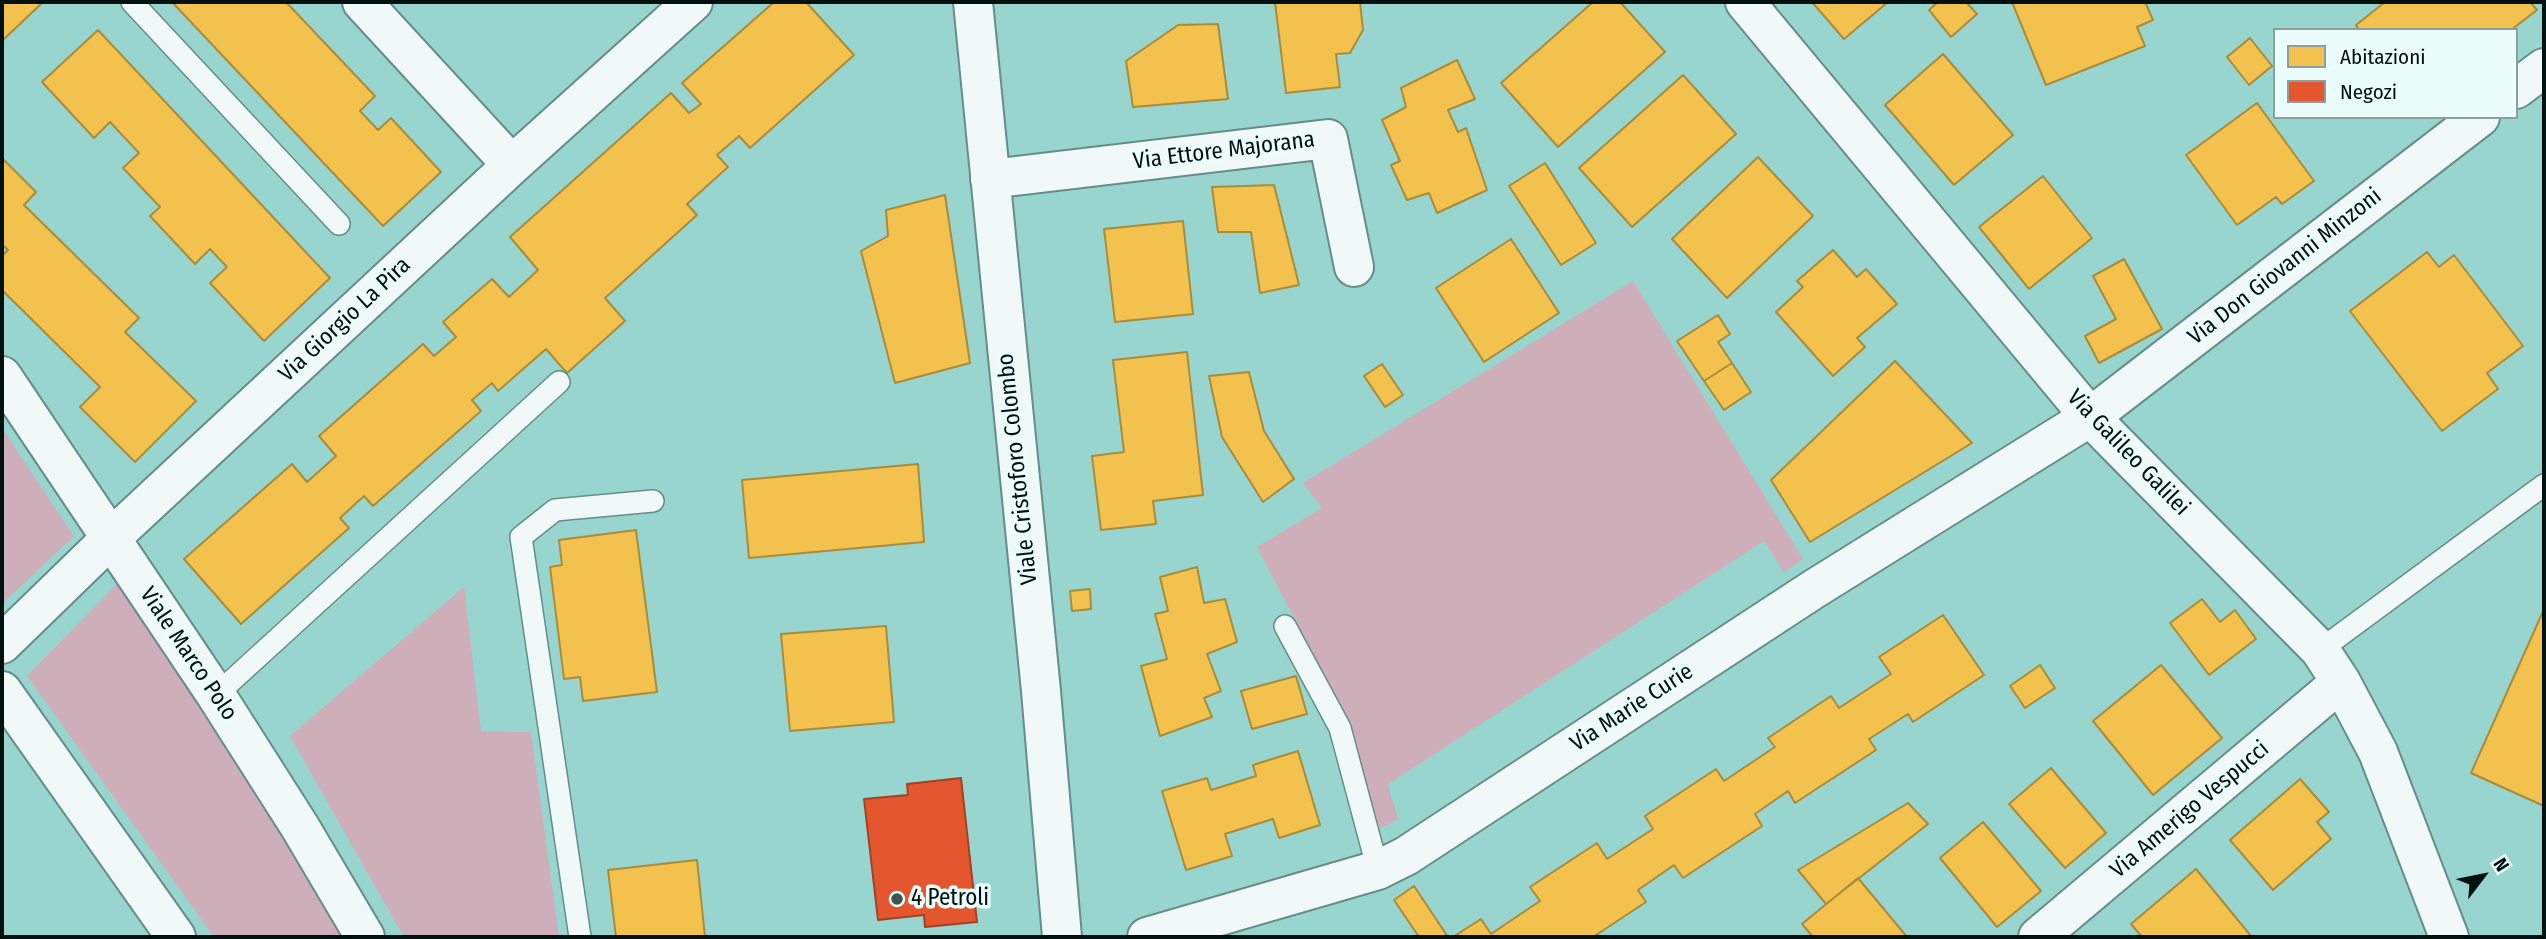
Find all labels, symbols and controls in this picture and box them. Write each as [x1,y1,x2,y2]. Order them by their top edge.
legend [2273,28,2518,119]
text: Abitazioni [2340,44,2426,70]
text: Negozi [2340,79,2397,105]
street label: Via Ettore Majorana [1132,126,1316,176]
street label: Via Don Giovanni Minzoni [2183,183,2387,351]
street label: Via Giorgio La Pira [273,252,417,388]
street label: Viale Cristoforo Colombo [992,352,1044,586]
street label: Via Galileo Galilei [2061,384,2195,522]
street label: Viale Marco Polo [133,582,243,726]
street label: Via Marie Curie [1565,658,1699,758]
street label: Via Amerigo Vespucci [2105,736,2275,884]
north arrow [2448,841,2518,911]
text: N [2488,854,2514,876]
place label: 4 Petroli [911,885,989,913]
marker: 4 Petroli [889,891,905,907]

